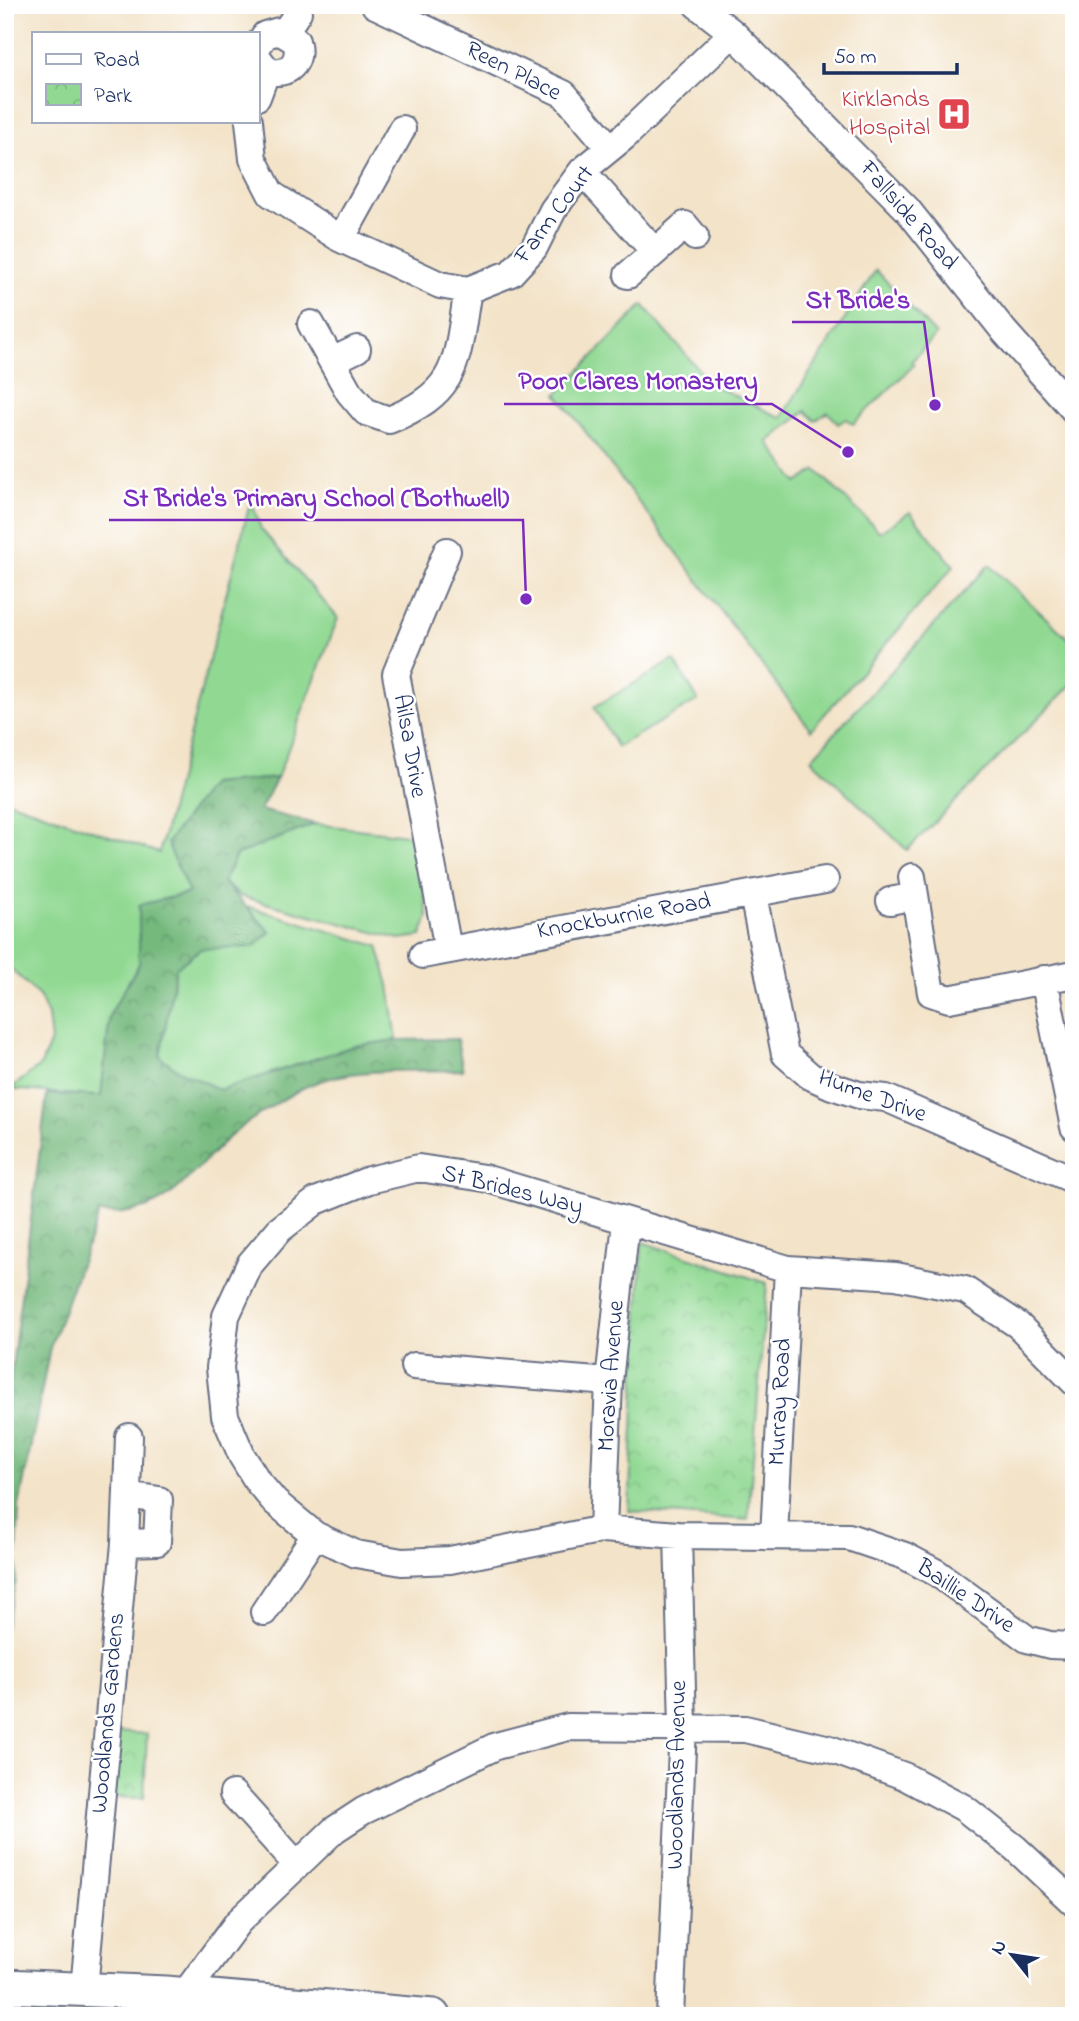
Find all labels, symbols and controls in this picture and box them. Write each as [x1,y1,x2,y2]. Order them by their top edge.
legend [32,32,259,122]
scale bar [824,32,956,76]
street label: Reen Place [459,33,567,111]
text: 50 m [834,43,877,73]
text: Road [94,46,140,76]
text: Park [94,82,133,112]
place label: Kirklands Hospital [842,83,930,146]
hospital icon: Kirklands Hospital [935,95,973,133]
street label: Fallside Road [850,153,966,279]
street label: Farm Court [506,158,604,272]
callout: St Bride's [792,275,924,322]
text: St Bride's [806,283,910,321]
callout: Poor Clares Monastery [504,357,772,404]
text: Poor Clares Monastery [518,364,758,402]
callout: St Bride's Primary School (Bothwell) [109,473,523,520]
text: St Bride's Primary School (Bothwell) [123,481,510,519]
street label: Ailsa Drive [383,692,435,801]
street label: Knockburnie Road [534,884,714,950]
street label: Hume Drive [813,1061,931,1133]
street label: St Brides Way [437,1157,586,1226]
street label: Moravia Avenue [589,1299,635,1453]
street label: Murray Road [760,1337,803,1467]
street label: Baillie Drive [908,1550,1022,1643]
street label: Woodlands Gardens [83,1611,135,1815]
street label: Woodlands Avenue [659,1680,697,1870]
north arrow [978,1920,1048,1990]
text: N [985,1935,1014,1960]

